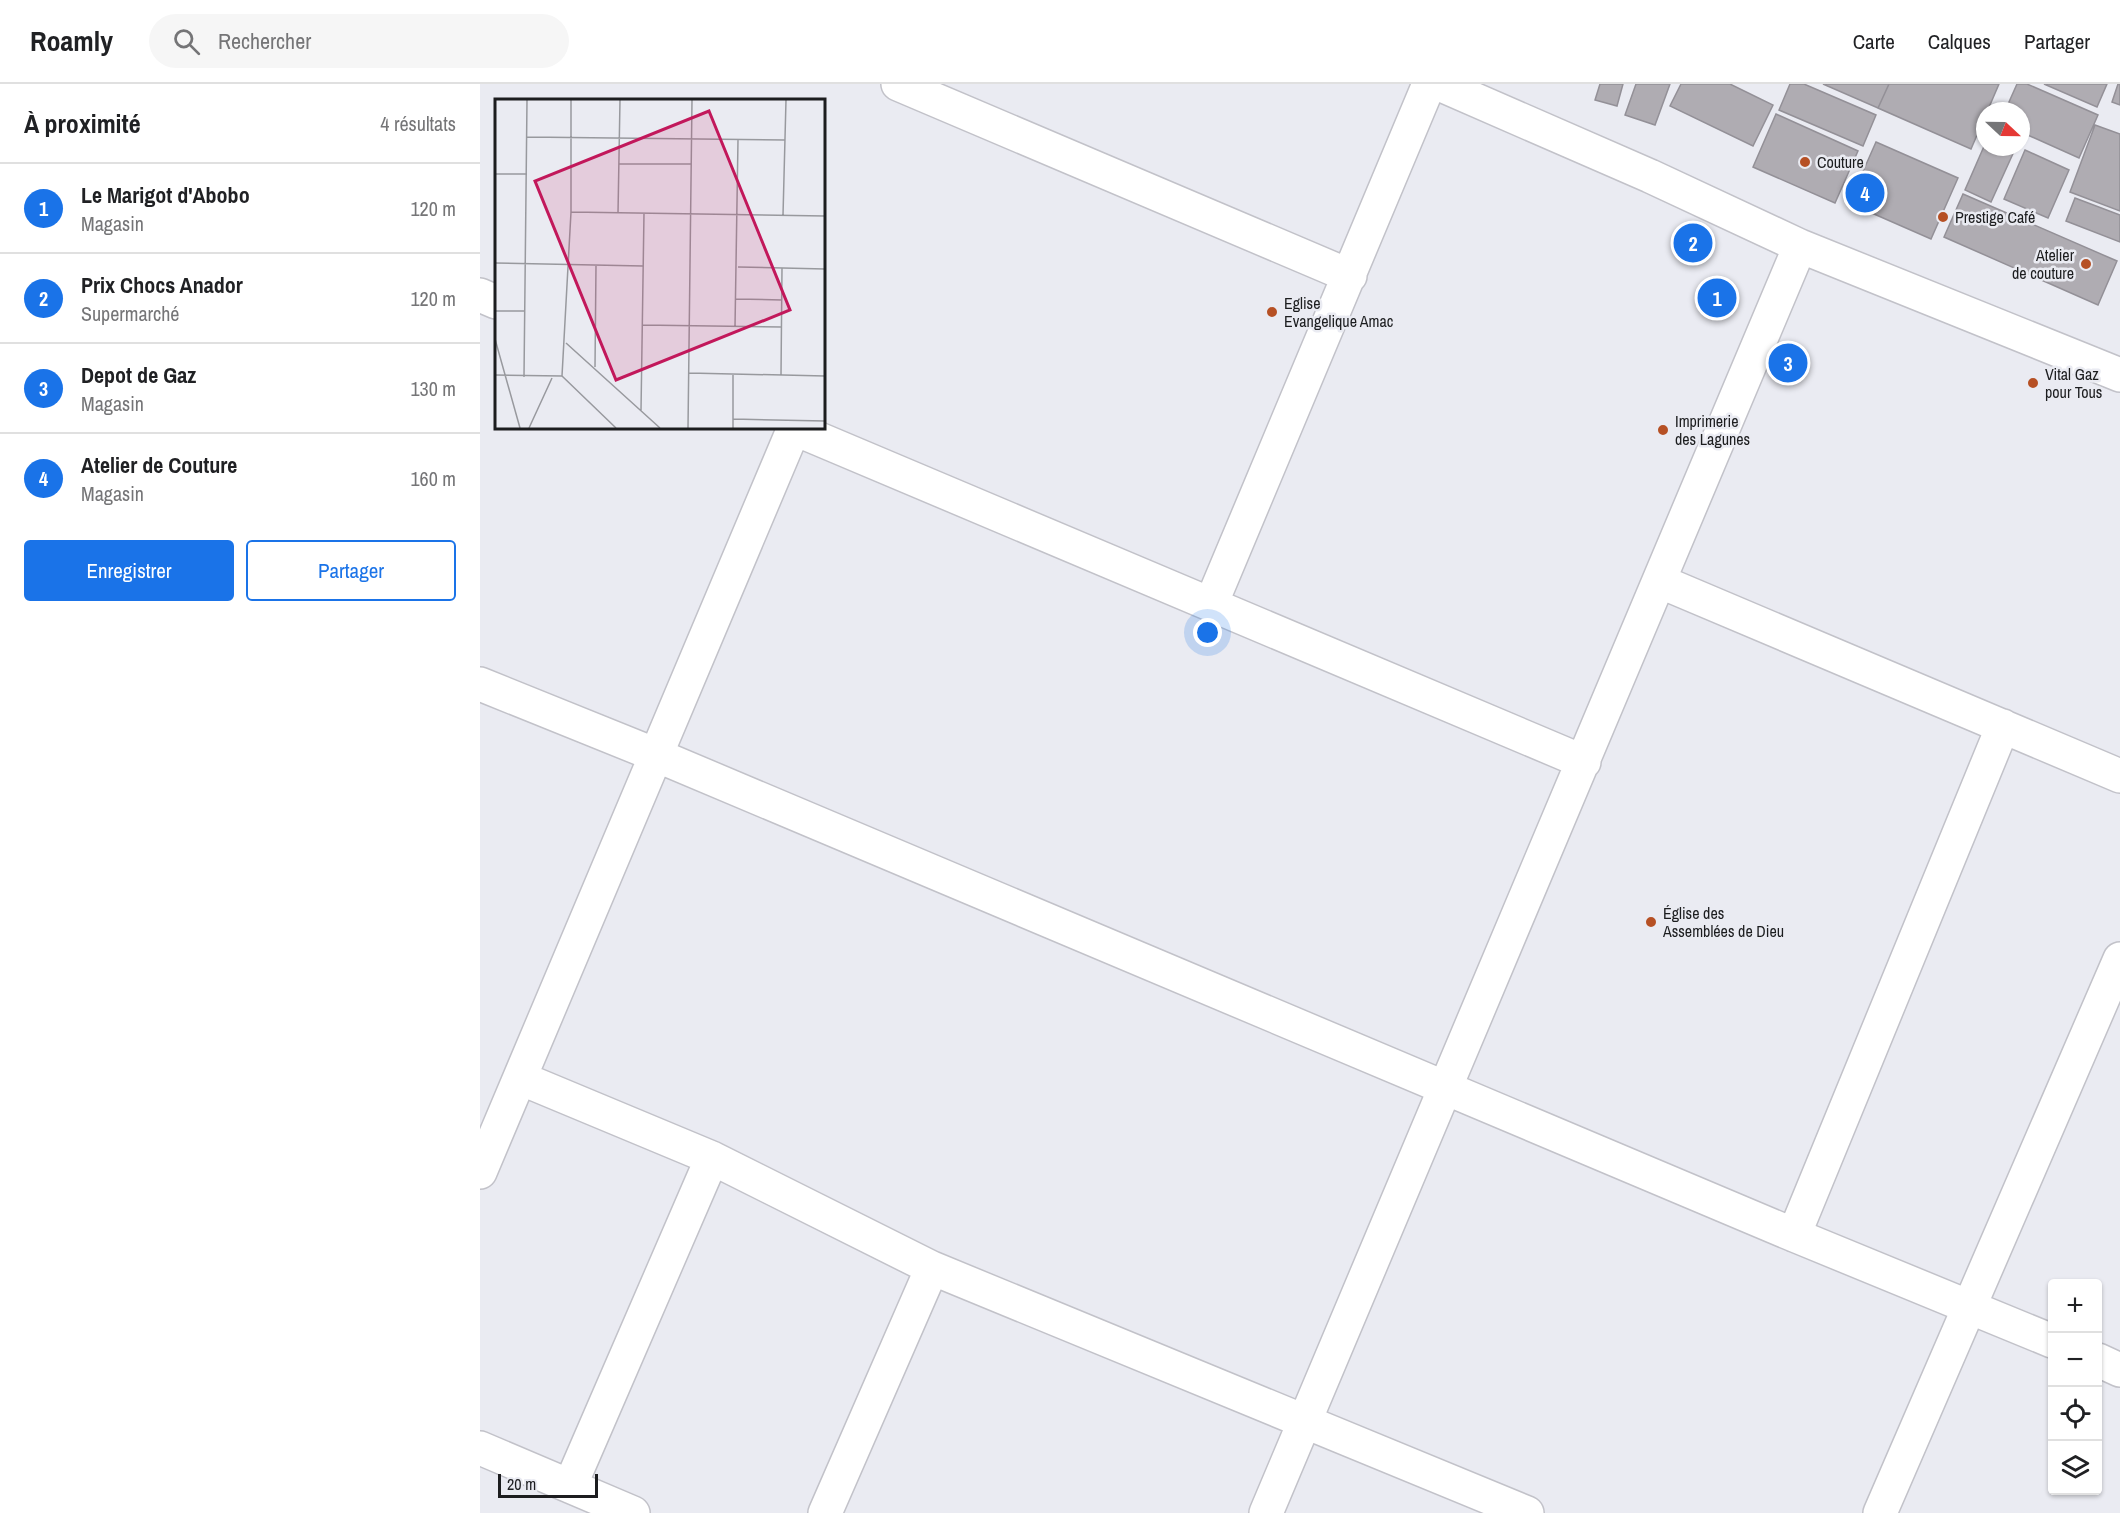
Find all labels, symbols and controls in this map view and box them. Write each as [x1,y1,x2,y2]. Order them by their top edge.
search box [149,14,569,68]
text: Roamly [30,22,113,60]
icon: search [170,25,203,58]
text: Rechercher [218,26,311,56]
text: Carte [1853,27,1895,56]
text: Calques [1928,27,1991,56]
text: Partager [2024,27,2090,56]
inset map [495,99,825,429]
north arrow [1976,102,2030,156]
text: À proximité [24,106,141,141]
text: 4 résultats [380,110,456,137]
place label: Couture [1817,151,1864,173]
marker: Couture [1798,155,1812,169]
pin: 4 [1846,170,1884,216]
text: Le Marigot d'Abobo [81,180,250,210]
text: 1 [39,195,48,222]
text: 120 m [410,195,456,222]
place label: Prestige Café [1955,206,2035,228]
text: Magasin [81,210,144,237]
marker: Prestige Café [1936,210,1950,224]
pin: 2 [1674,220,1712,266]
place label: Atelier de couture [2012,244,2075,284]
marker: Atelier de couture [2079,257,2093,271]
text: Prix Chocs Anador [81,270,243,300]
pin: 1 [1698,276,1736,320]
text: 2 [39,285,48,312]
text: 120 m [410,285,456,312]
place label: Eglise Evangelique Amac [1284,292,1394,332]
text: Supermarché [81,300,179,327]
marker: Eglise Evangelique Amac [1265,305,1279,319]
pin: 3 [1768,340,1808,386]
text: Depot de Gaz [81,360,196,390]
place label: Vital Gaz pour Tous [2045,363,2102,403]
text: 3 [39,375,48,402]
text: 130 m [410,375,456,402]
marker: Vital Gaz pour Tous [2026,376,2040,390]
text: Magasin [81,390,144,417]
place label: Imprimerie des Lagunes [1675,410,1750,450]
marker: Imprimerie des Lagunes [1656,423,1670,437]
text: Atelier de Couture [81,450,237,480]
text: 4 [39,465,48,492]
text: 160 m [410,465,456,492]
text: Magasin [81,480,144,507]
button: Enregistrer [24,540,234,601]
button: Partager [246,540,456,601]
your location [1193,618,1222,647]
place label: Église des Assemblées de Dieu [1662,902,1784,942]
marker: Église des Assemblées de Dieu [1644,915,1658,929]
map controls [2048,1279,2102,1495]
button: + [2048,1279,2102,1333]
button: − [2048,1333,2102,1387]
button: locate [2048,1387,2102,1441]
button: layers [2048,1441,2102,1495]
scale bar [498,1471,598,1498]
text: 20 m [507,1473,536,1495]

